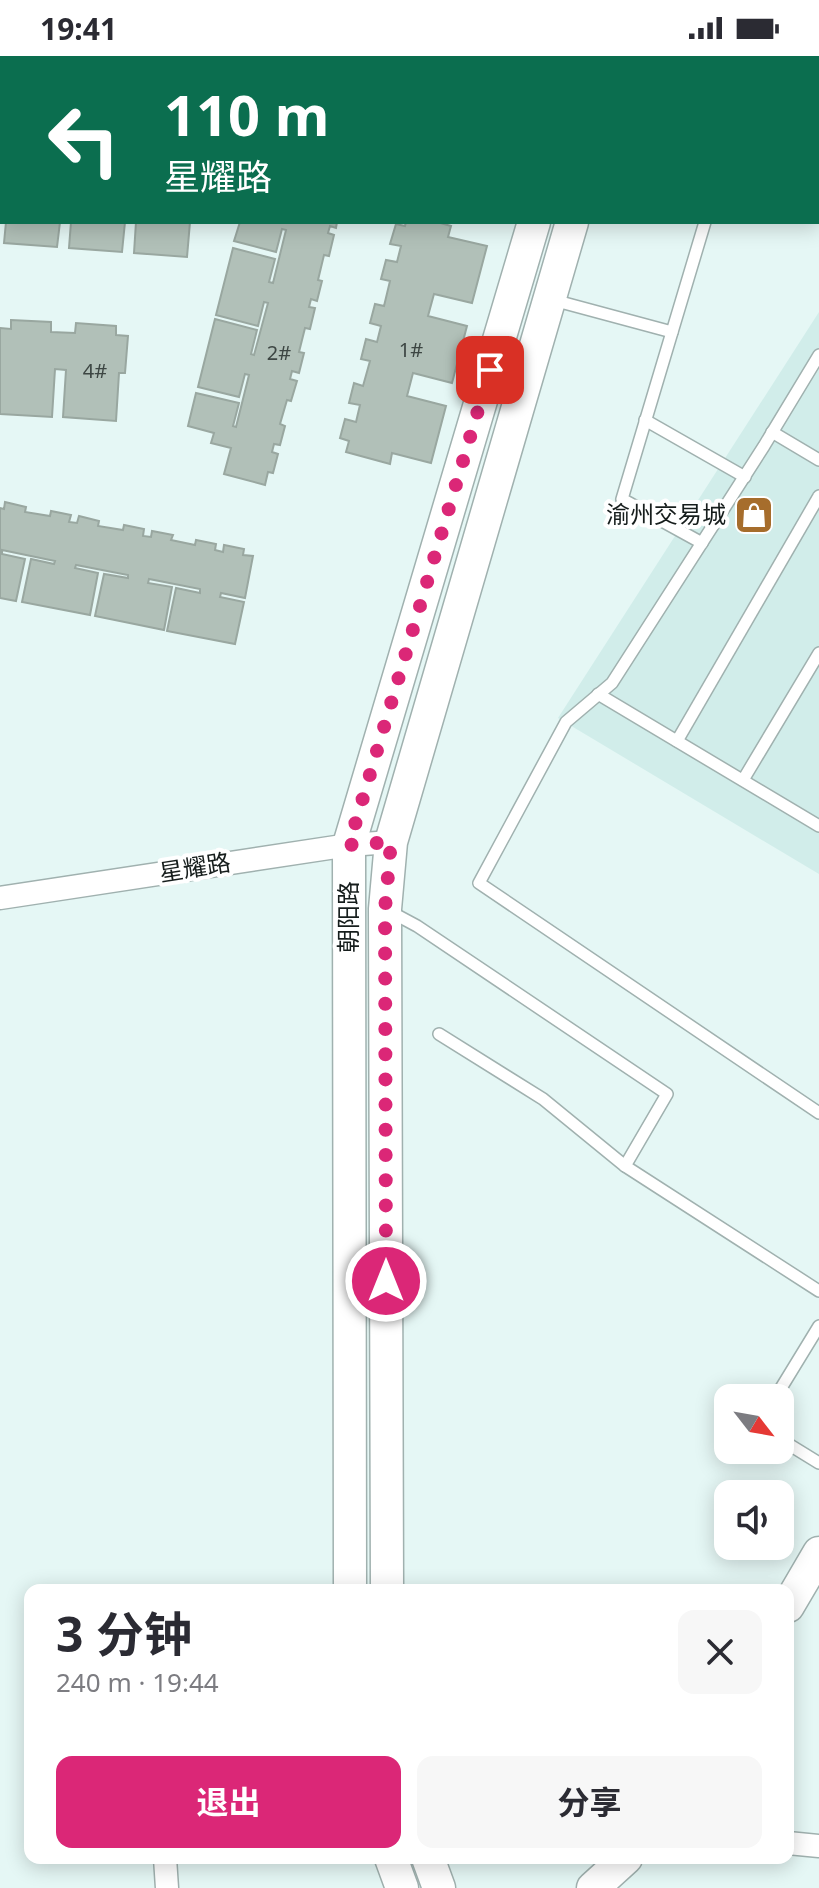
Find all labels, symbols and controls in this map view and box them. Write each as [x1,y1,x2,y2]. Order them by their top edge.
text: 19:41 [40,8,117,49]
text: 110 m [164,76,329,152]
icon: left [32,88,136,192]
text: 星耀路 [164,152,272,201]
house number: 1# [399,336,423,363]
pin [456,336,524,404]
house number: 2# [267,339,291,366]
icon: arrive [468,348,512,392]
house number: 4# [83,357,107,384]
shop icon: 渝州交易城 [733,494,775,536]
place label: 渝州交易城 [606,497,726,530]
street label: 星耀路 [157,845,233,888]
street label: 朝阳路 [331,881,364,953]
position arrow [344,1239,428,1323]
north arrow [714,1384,794,1464]
map controls [714,1384,794,1560]
button: sound [714,1480,794,1560]
text: 3 分钟 [56,1601,192,1666]
button: close [678,1610,762,1694]
text: 240 m · 19:44 [56,1664,219,1700]
button: 退出 [56,1756,401,1848]
button: 分享 [417,1756,762,1848]

